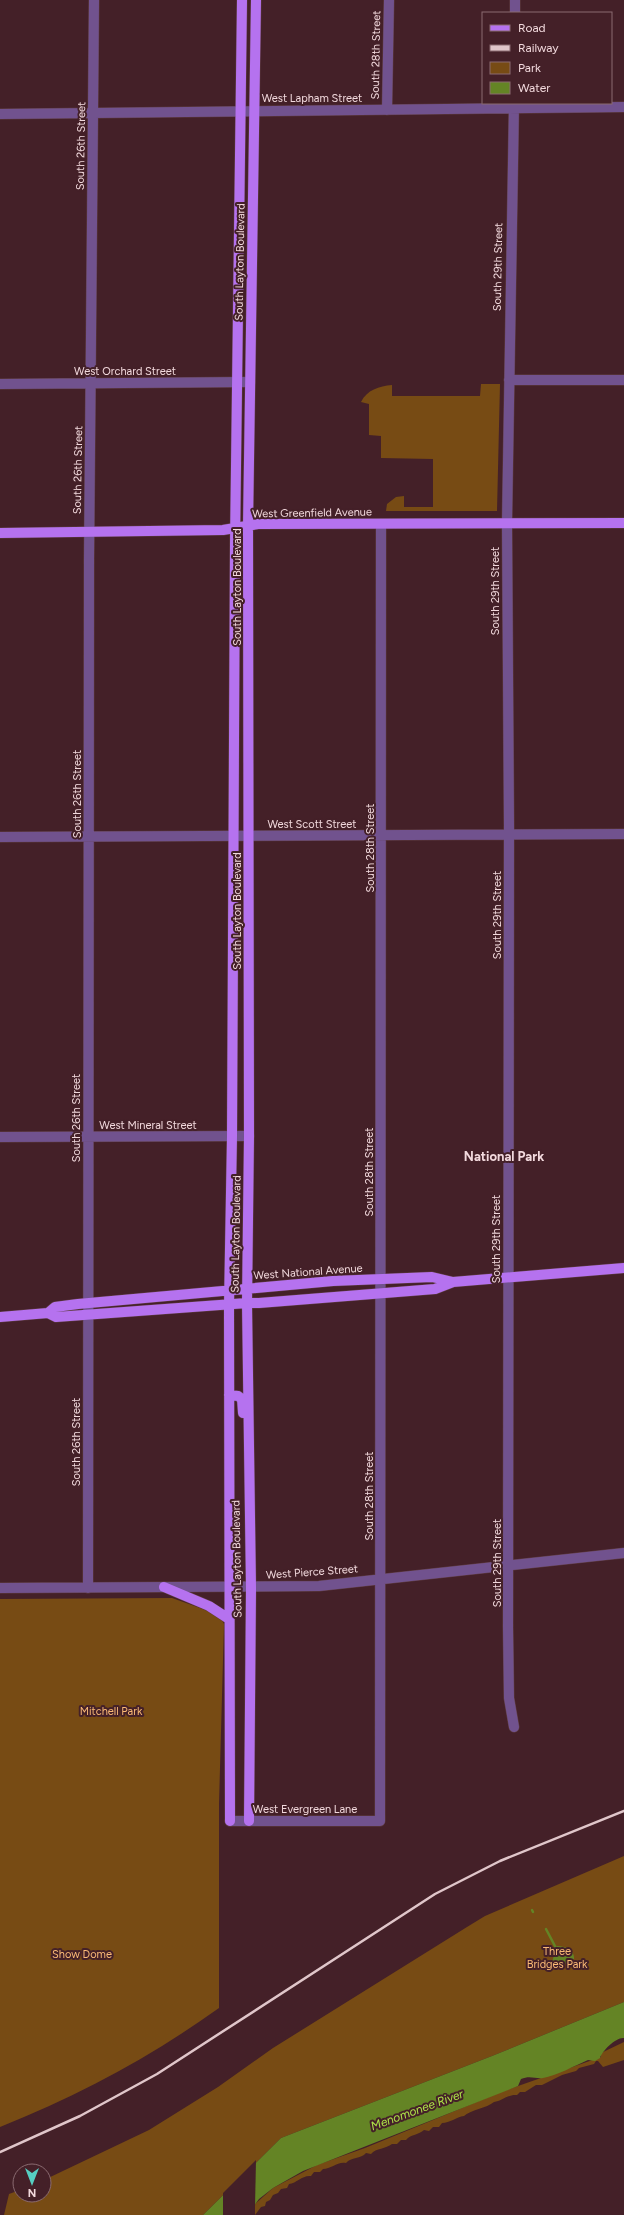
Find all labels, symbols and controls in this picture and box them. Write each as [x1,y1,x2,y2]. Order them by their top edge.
street label: South 28th Street [369,10,383,100]
legend [482,12,612,104]
text: Road [518,21,546,35]
text: Railway [518,41,559,55]
text: Park [518,61,541,75]
text: Water [518,81,550,95]
street label: West Lapham Street [262,92,362,105]
street label: South 26th Street [74,102,88,190]
street label: South Layton Boulevard [232,203,248,321]
street label: South 29th Street [491,223,505,311]
street label: West Orchard Street [74,365,176,378]
street label: South 26th Street [71,426,85,514]
street label: West Greenfield Avenue [252,505,372,521]
street label: South Layton Boulevard [231,528,244,646]
street label: South 29th Street [489,547,502,635]
street label: South 26th Street [71,750,84,838]
street label: South 28th Street [364,803,377,893]
street label: West Scott Street [267,818,357,831]
street label: South Layton Boulevard [231,852,244,970]
street label: South 29th Street [491,871,504,959]
street label: South 26th Street [70,1074,83,1162]
street label: West Mineral Street [99,1119,197,1132]
street label: South 28th Street [363,1127,376,1217]
district label: National Park [464,1149,544,1164]
street label: South Layton Boulevard [228,1175,244,1293]
street label: South 29th Street [490,1195,503,1283]
street label: West National Avenue [253,1262,363,1282]
street label: South 26th Street [70,1398,83,1486]
street label: South 28th Street [363,1451,376,1541]
street label: South Layton Boulevard [229,1500,245,1618]
street label: South 29th Street [491,1519,504,1607]
street label: West Pierce Street [266,1562,358,1582]
park label: Mitchell Park [80,1705,143,1718]
street label: West Evergreen Lane [253,1803,357,1816]
park label: Three Bridges Park [527,1945,588,1971]
park label: Show Dome [52,1948,112,1961]
water label: Menomonee River [369,2086,466,2133]
north arrow [12,2163,52,2203]
text: N [28,2186,36,2199]

